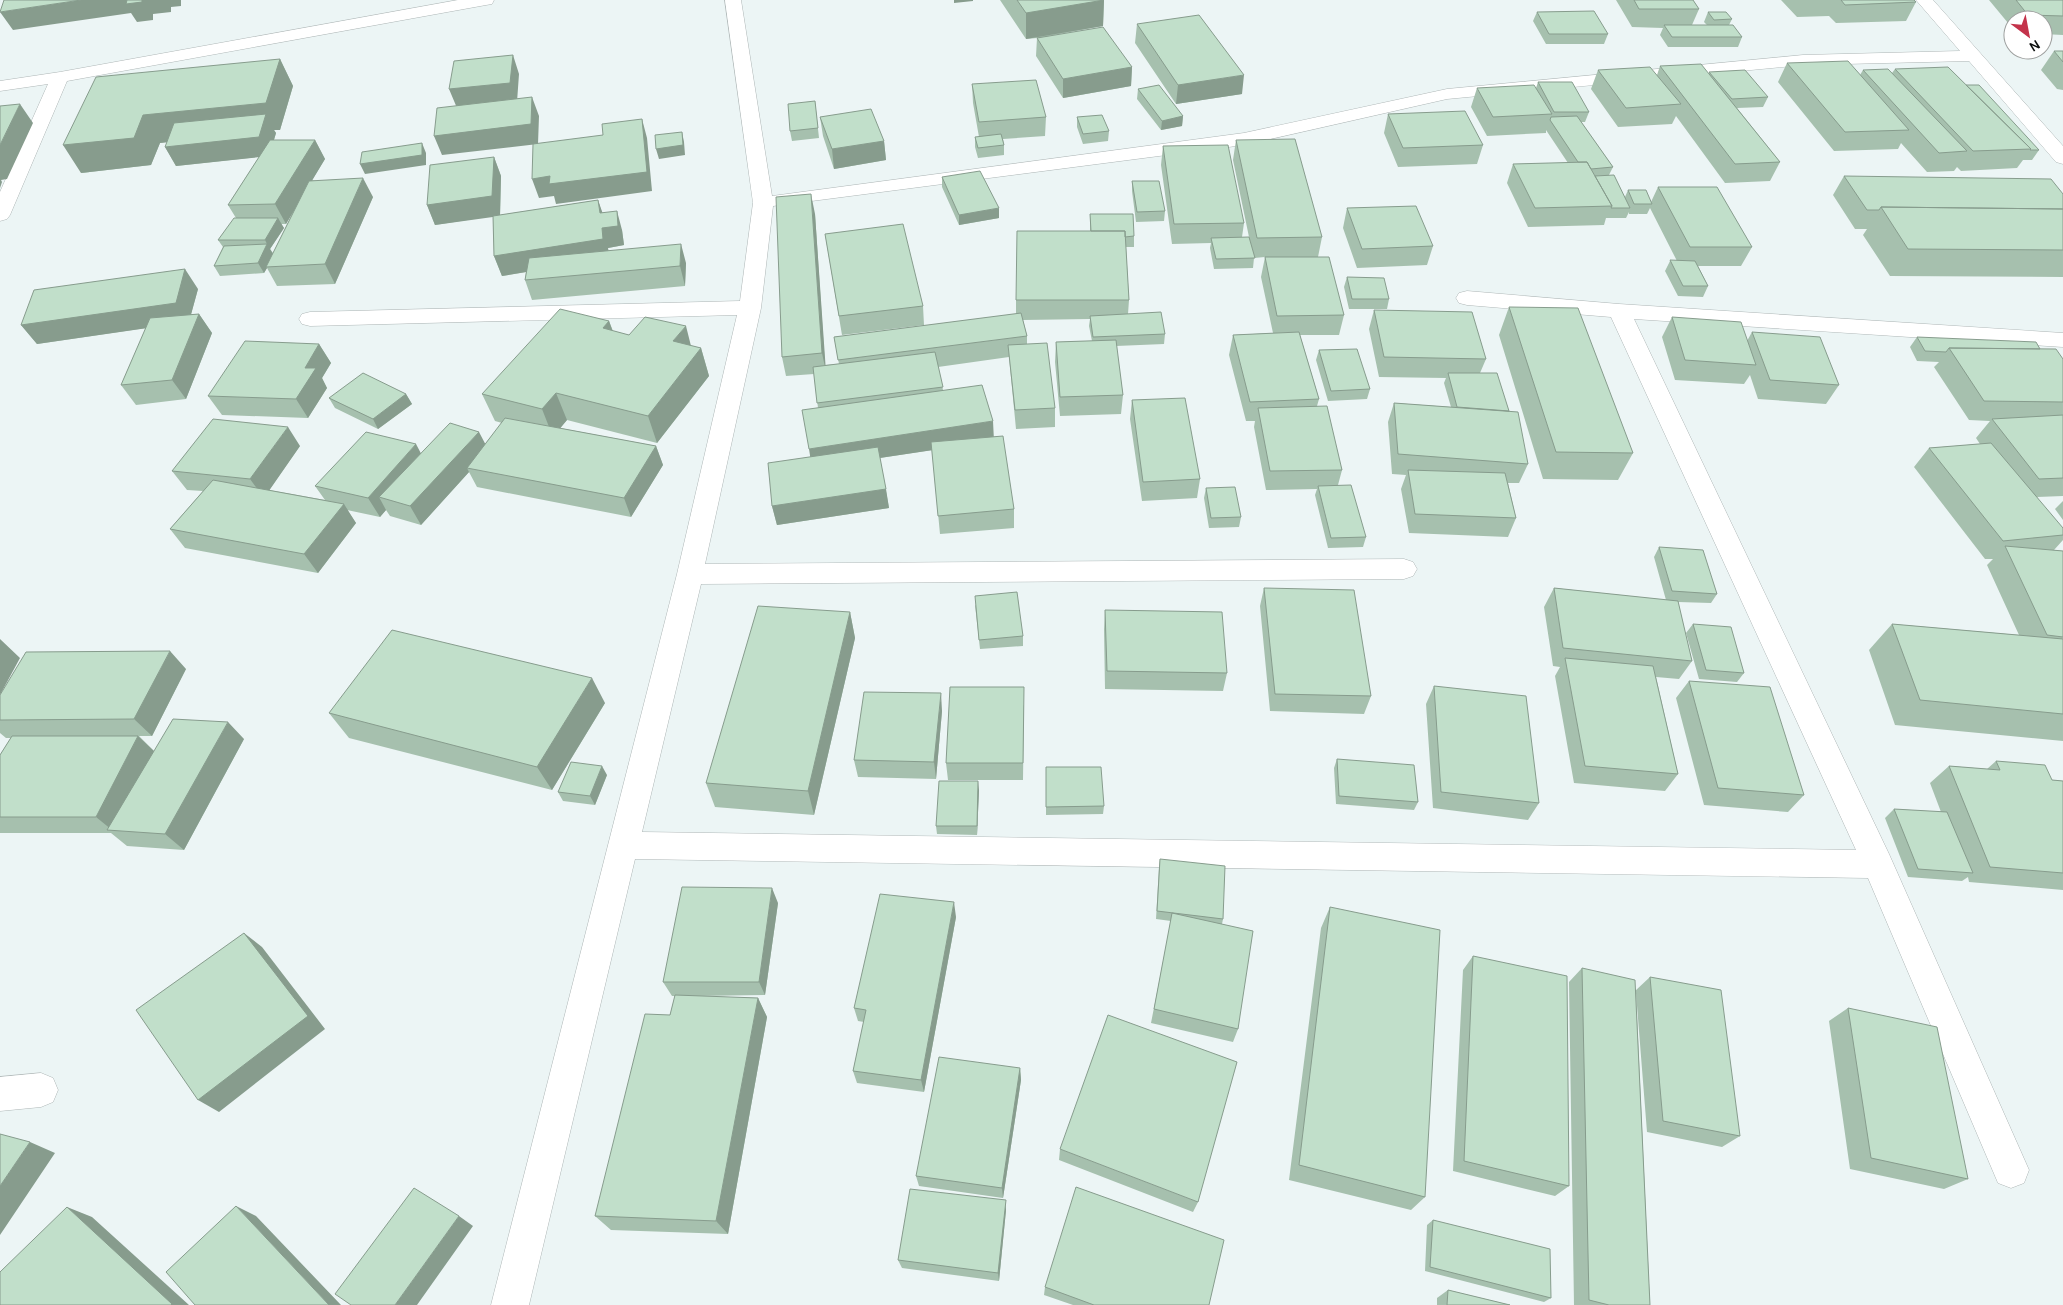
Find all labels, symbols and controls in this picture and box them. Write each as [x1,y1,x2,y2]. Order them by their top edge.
north arrow [2003,10,2053,60]
text: N [2026,36,2043,55]

